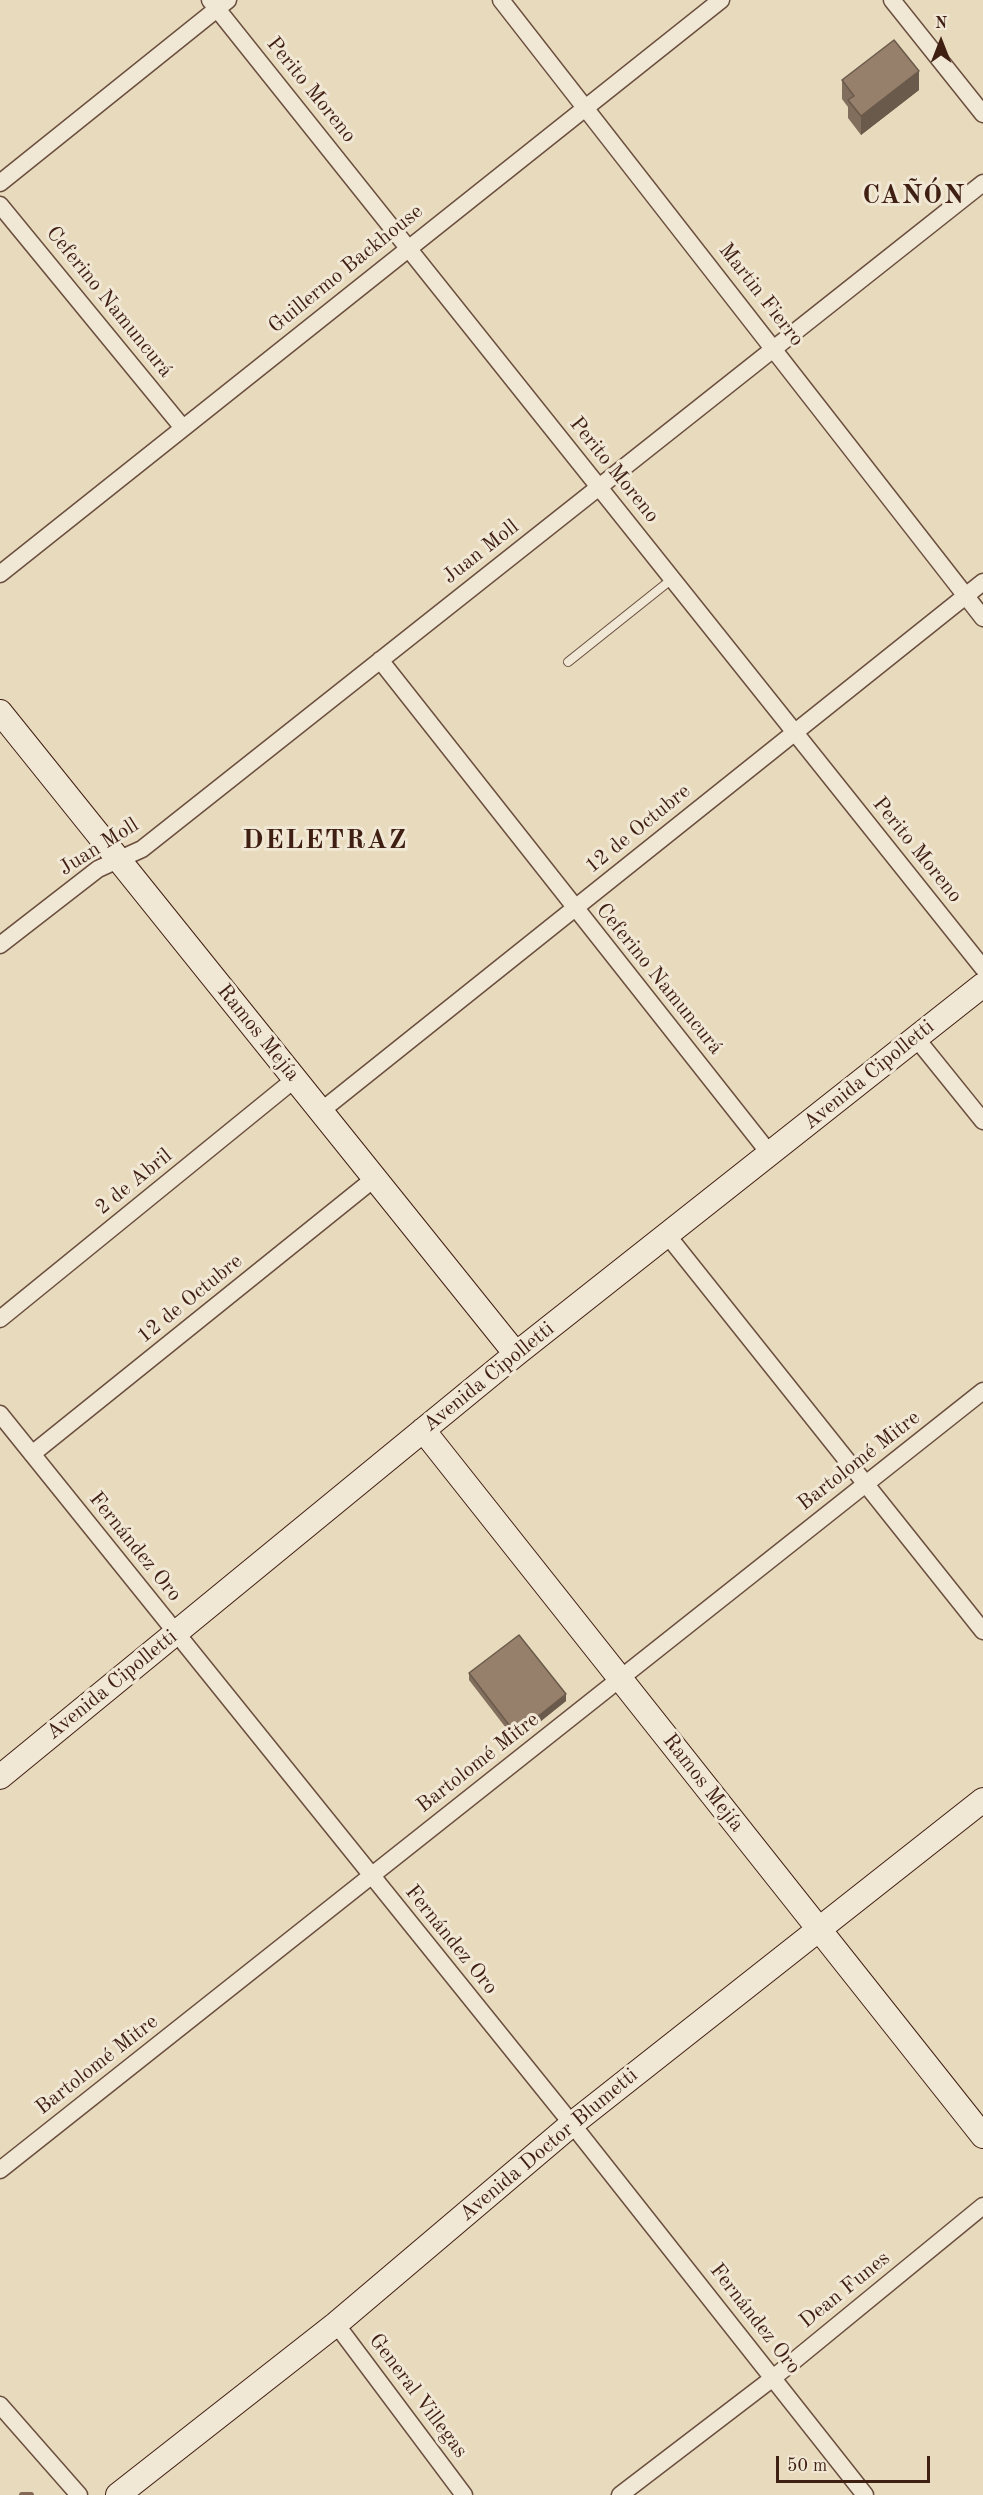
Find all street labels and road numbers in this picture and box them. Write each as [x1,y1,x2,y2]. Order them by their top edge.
street label: Perito Moreno [261,32,361,148]
street label: Guillermo Backhouse [264,199,428,339]
street label: Ceferino Namuncurá [40,221,178,383]
street label: Martin Fierro [713,238,809,352]
street label: Perito Moreno [564,412,664,528]
street label: Juan Moll [438,515,524,589]
street label: 12 de Octubre [580,779,696,879]
street label: Perito Moreno [867,792,967,908]
street label: Juan Moll [54,813,144,881]
street label: Ceferino Namuncurá [590,898,728,1060]
street label: Ramos Mejía [211,979,305,1087]
street label: Avenida Cipolletti [798,1015,940,1135]
street label: 2 de Abril [91,1143,177,1221]
street label: 12 de Octubre [132,1249,248,1349]
street label: Avenida Cipolletti [418,1317,560,1437]
street label: Bartolomé Mitre [793,1405,925,1517]
street label: Fernández Oro [83,1487,187,1607]
street label: Avenida Cipolletti [41,1625,183,1745]
street label: Bartolomé Mitre [412,1707,544,1819]
street label: Ramos Mejía [657,1729,749,1837]
street label: Fernández Oro [399,1880,503,2000]
street label: Bartolomé Mitre [31,2009,163,2121]
street label: Avenida Doctor Blumetti [455,2063,643,2227]
street label: Dean Funes [795,2246,895,2334]
street label: Fernández Oro [704,2259,806,2379]
street label: General Villegas [363,2329,473,2463]

